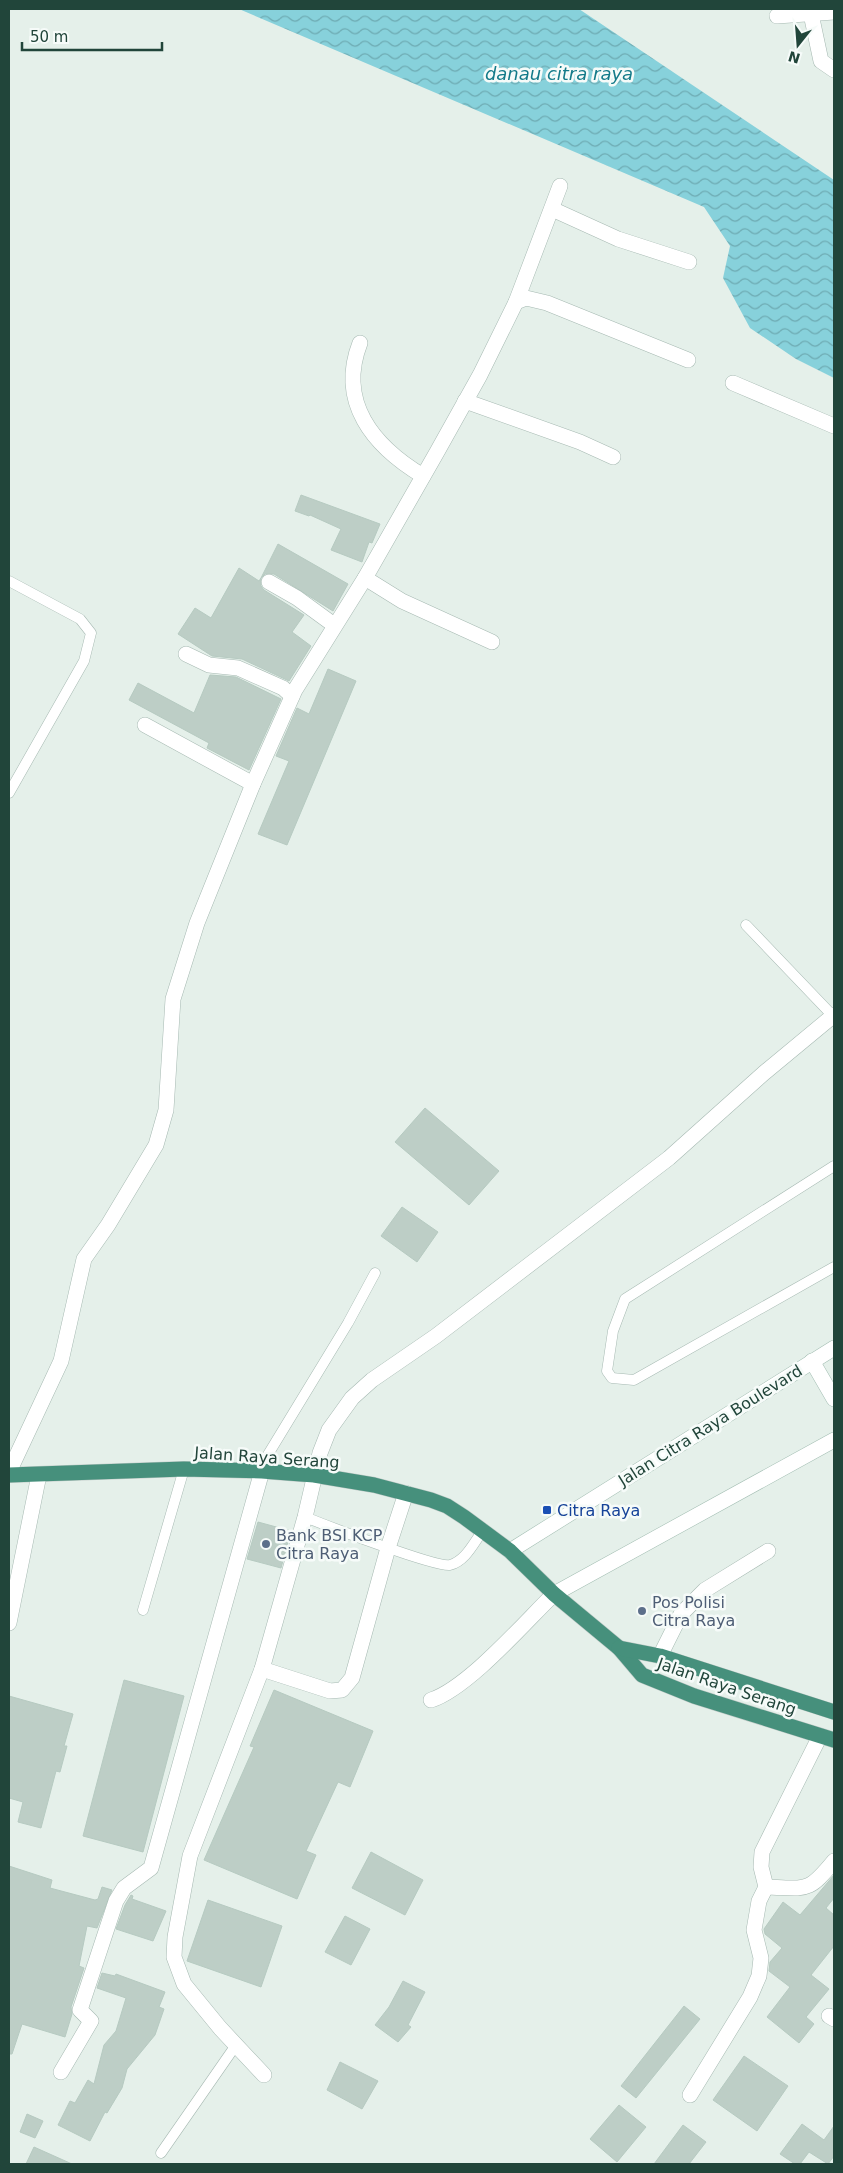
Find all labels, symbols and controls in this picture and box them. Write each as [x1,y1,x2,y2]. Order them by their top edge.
scale bar [22,20,162,52]
north arrow [773,20,823,70]
text: 50 m [30,28,68,46]
text: N [786,48,802,67]
water label: danau citra raya [485,63,633,84]
street label: Jalan Citra Raya Boulevard [614,1361,806,1491]
street label: Jalan Raya Serang [193,1443,340,1472]
place label: Citra Raya [557,1501,640,1520]
marker: Citra Raya [541,1504,553,1516]
place label: Bank BSI KCP Citra Raya [276,1526,383,1563]
marker: Bank BSI KCP Citra Raya [260,1538,272,1550]
place label: Pos Polisi Citra Raya [652,1593,735,1630]
marker: Pos Polisi Citra Raya [636,1605,648,1617]
street label: Jalan Raya Serang [654,1653,799,1719]

